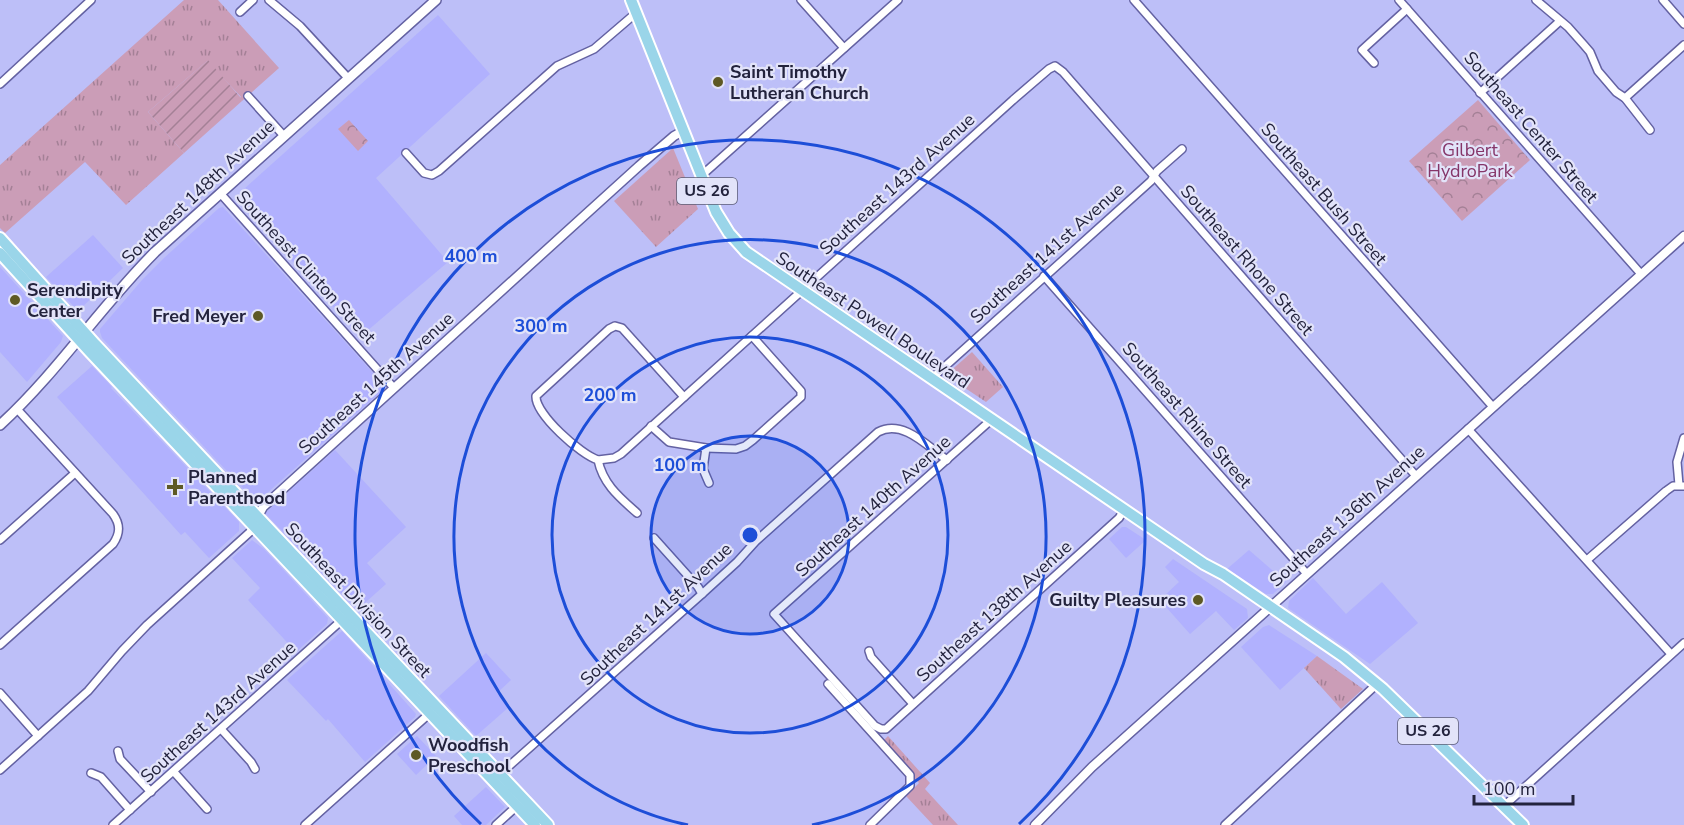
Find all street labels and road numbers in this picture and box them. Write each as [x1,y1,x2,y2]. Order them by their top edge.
street label: Southeast Center Street [1458,46,1604,208]
street label: Southeast 143rd Avenue [814,108,980,260]
street label: Southeast 148th Avenue [116,115,280,269]
street label: Southeast Bush Street [1256,118,1393,271]
street label: Southeast 141st Avenue [965,177,1129,329]
road number: US 26 [677,178,737,204]
street label: Southeast Rhone Street [1175,180,1320,341]
street label: Southeast Clinton Street [231,185,382,349]
street label: Southeast Powell Boulevard [771,246,975,394]
street label: Southeast 145th Avenue [293,307,459,459]
street label: Southeast Rhine Street [1117,337,1258,494]
street label: Southeast 140th Avenue [790,430,956,582]
street label: Southeast 136th Avenue [1264,440,1430,592]
street label: Southeast Division Street [280,517,437,683]
street label: Southeast 138th Avenue [911,535,1077,687]
street label: Southeast 141st Avenue [575,537,737,691]
street label: Southeast 143rd Avenue [135,636,301,788]
road number: US 26 [1398,718,1458,744]

